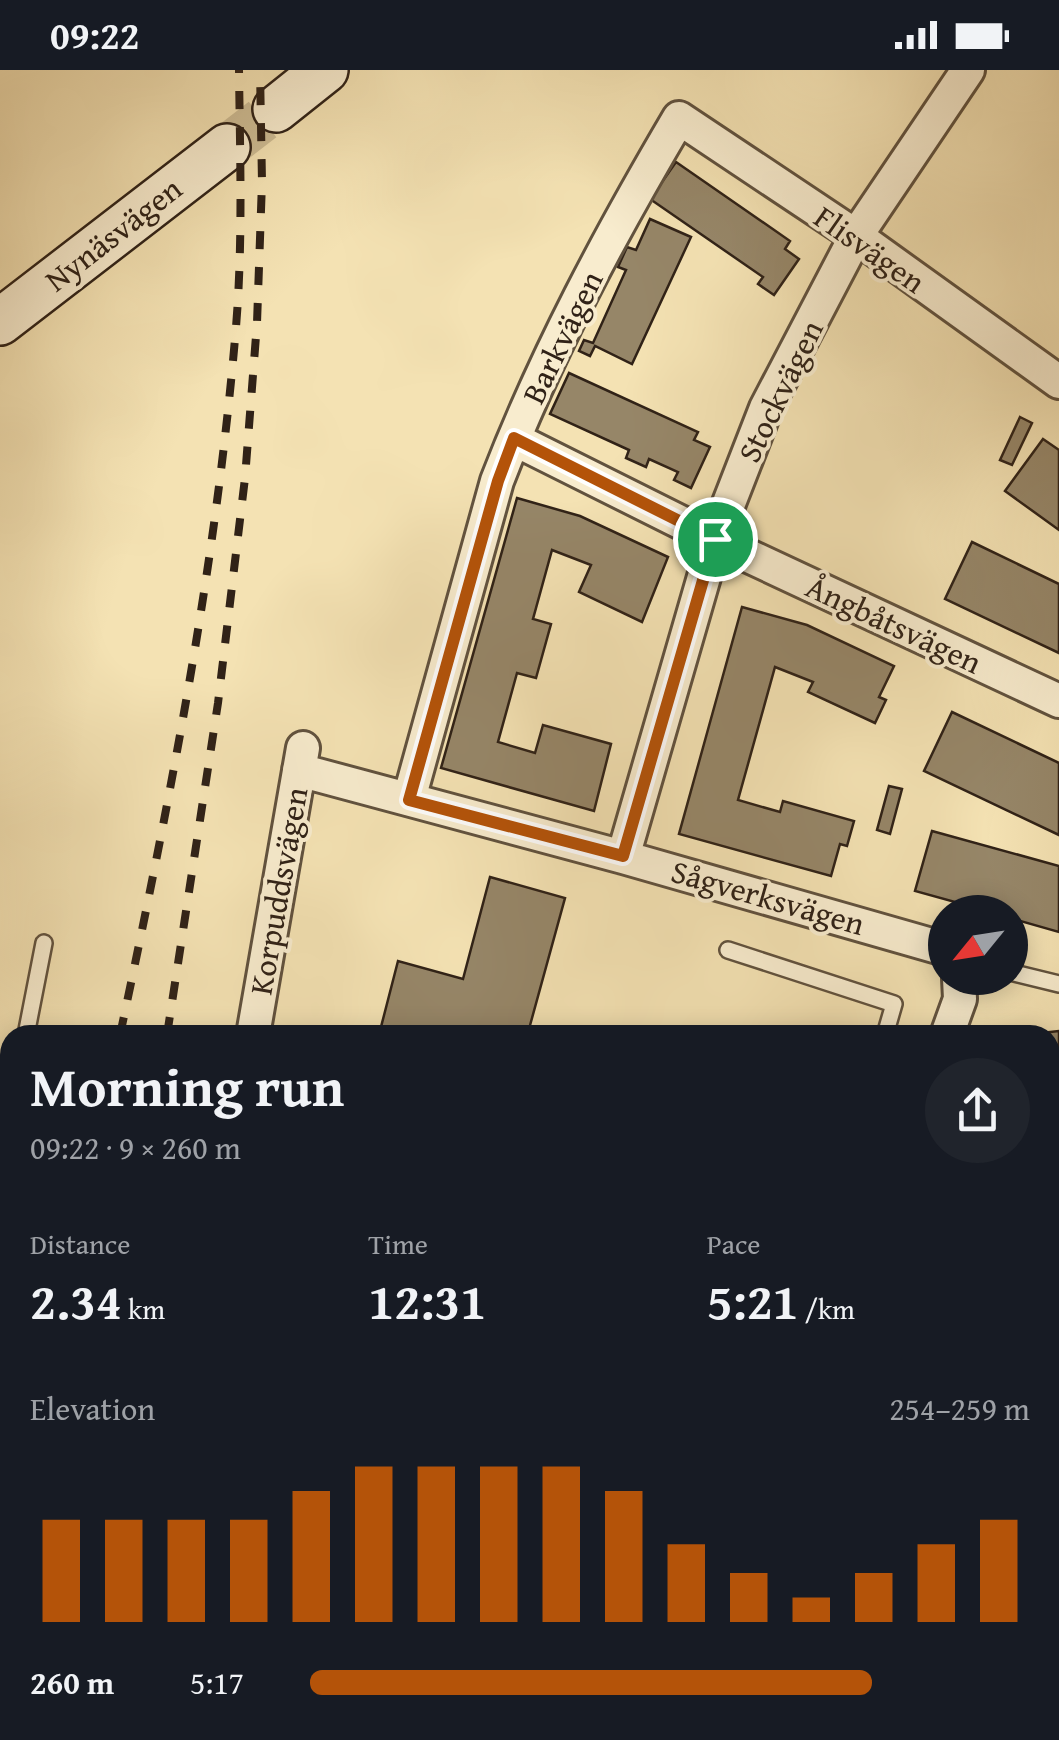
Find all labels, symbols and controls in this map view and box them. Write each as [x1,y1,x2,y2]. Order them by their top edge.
text: 09:22 [50,7,140,63]
street label: Nynäsvägen [34,165,192,303]
street label: Flisvägen [805,194,935,304]
street label: Barkvägen [510,263,614,411]
street label: Stockvägen [725,312,835,470]
pin [673,497,758,582]
icon: arrive [688,512,743,567]
street label: Ångbåtsvägen [798,563,990,685]
street label: Korpuddsvägen [237,784,319,998]
street label: Sågverksvägen [666,847,870,947]
north arrow [928,895,1028,995]
map controls [928,895,1028,995]
text: Morning run [30,1046,344,1126]
button: share [925,1058,1030,1163]
text: 09:22 · 9 × 260 m [30,1124,241,1171]
text: Distance [30,1223,130,1264]
text: Time [368,1223,428,1264]
text: Pace [707,1223,761,1264]
text: 2.34 [30,1264,122,1337]
text: 12:31 [368,1264,486,1337]
text: 5:21 [707,1264,799,1337]
text: km [122,1288,165,1329]
text: /km [799,1288,855,1329]
text: Elevation [30,1385,155,1432]
text: 254–259 m [889,1385,1030,1432]
text: 260 m [30,1659,114,1706]
text: 5:17 [190,1659,244,1706]

